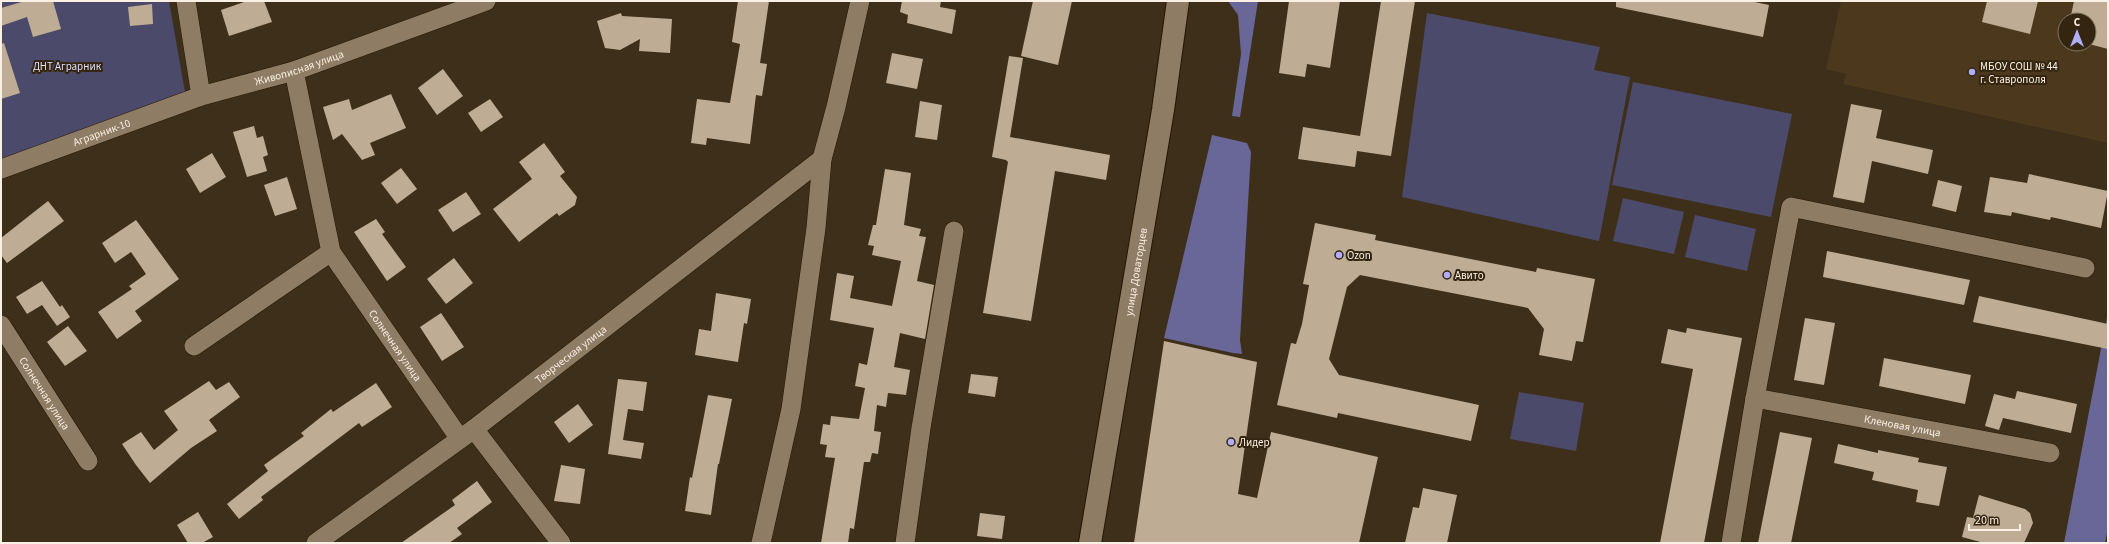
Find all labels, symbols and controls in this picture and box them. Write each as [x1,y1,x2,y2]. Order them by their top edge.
north arrow [2057,12,2097,52]
text: С [2074,15,2081,30]
street label: Живописная улица [253,46,346,89]
park label: ДНТ Аграрник [33,59,102,74]
place label: МБОУ СОШ № 44 г. Ставрополя [1980,59,2058,87]
marker: МБОУ СОШ № 44 г. Ставрополя [1967,67,1977,77]
street label: Аграрник-10 [71,115,132,150]
street label: улица Доваторцев [1121,226,1151,317]
place label: Ozon [1347,248,1371,263]
marker: Ozon [1334,250,1344,260]
place label: Авито [1455,268,1484,283]
marker: Авито [1442,270,1452,280]
street label: Солнечная улица [365,306,425,384]
street label: Творческая улица [532,322,609,387]
street label: Солнечная улица [16,354,74,433]
street label: Кленовая улица [1863,411,1942,440]
place label: Лидер [1239,435,1270,450]
marker: Лидер [1226,437,1236,447]
scale bar [1969,506,2020,532]
text: 20 m [1975,512,1999,529]

